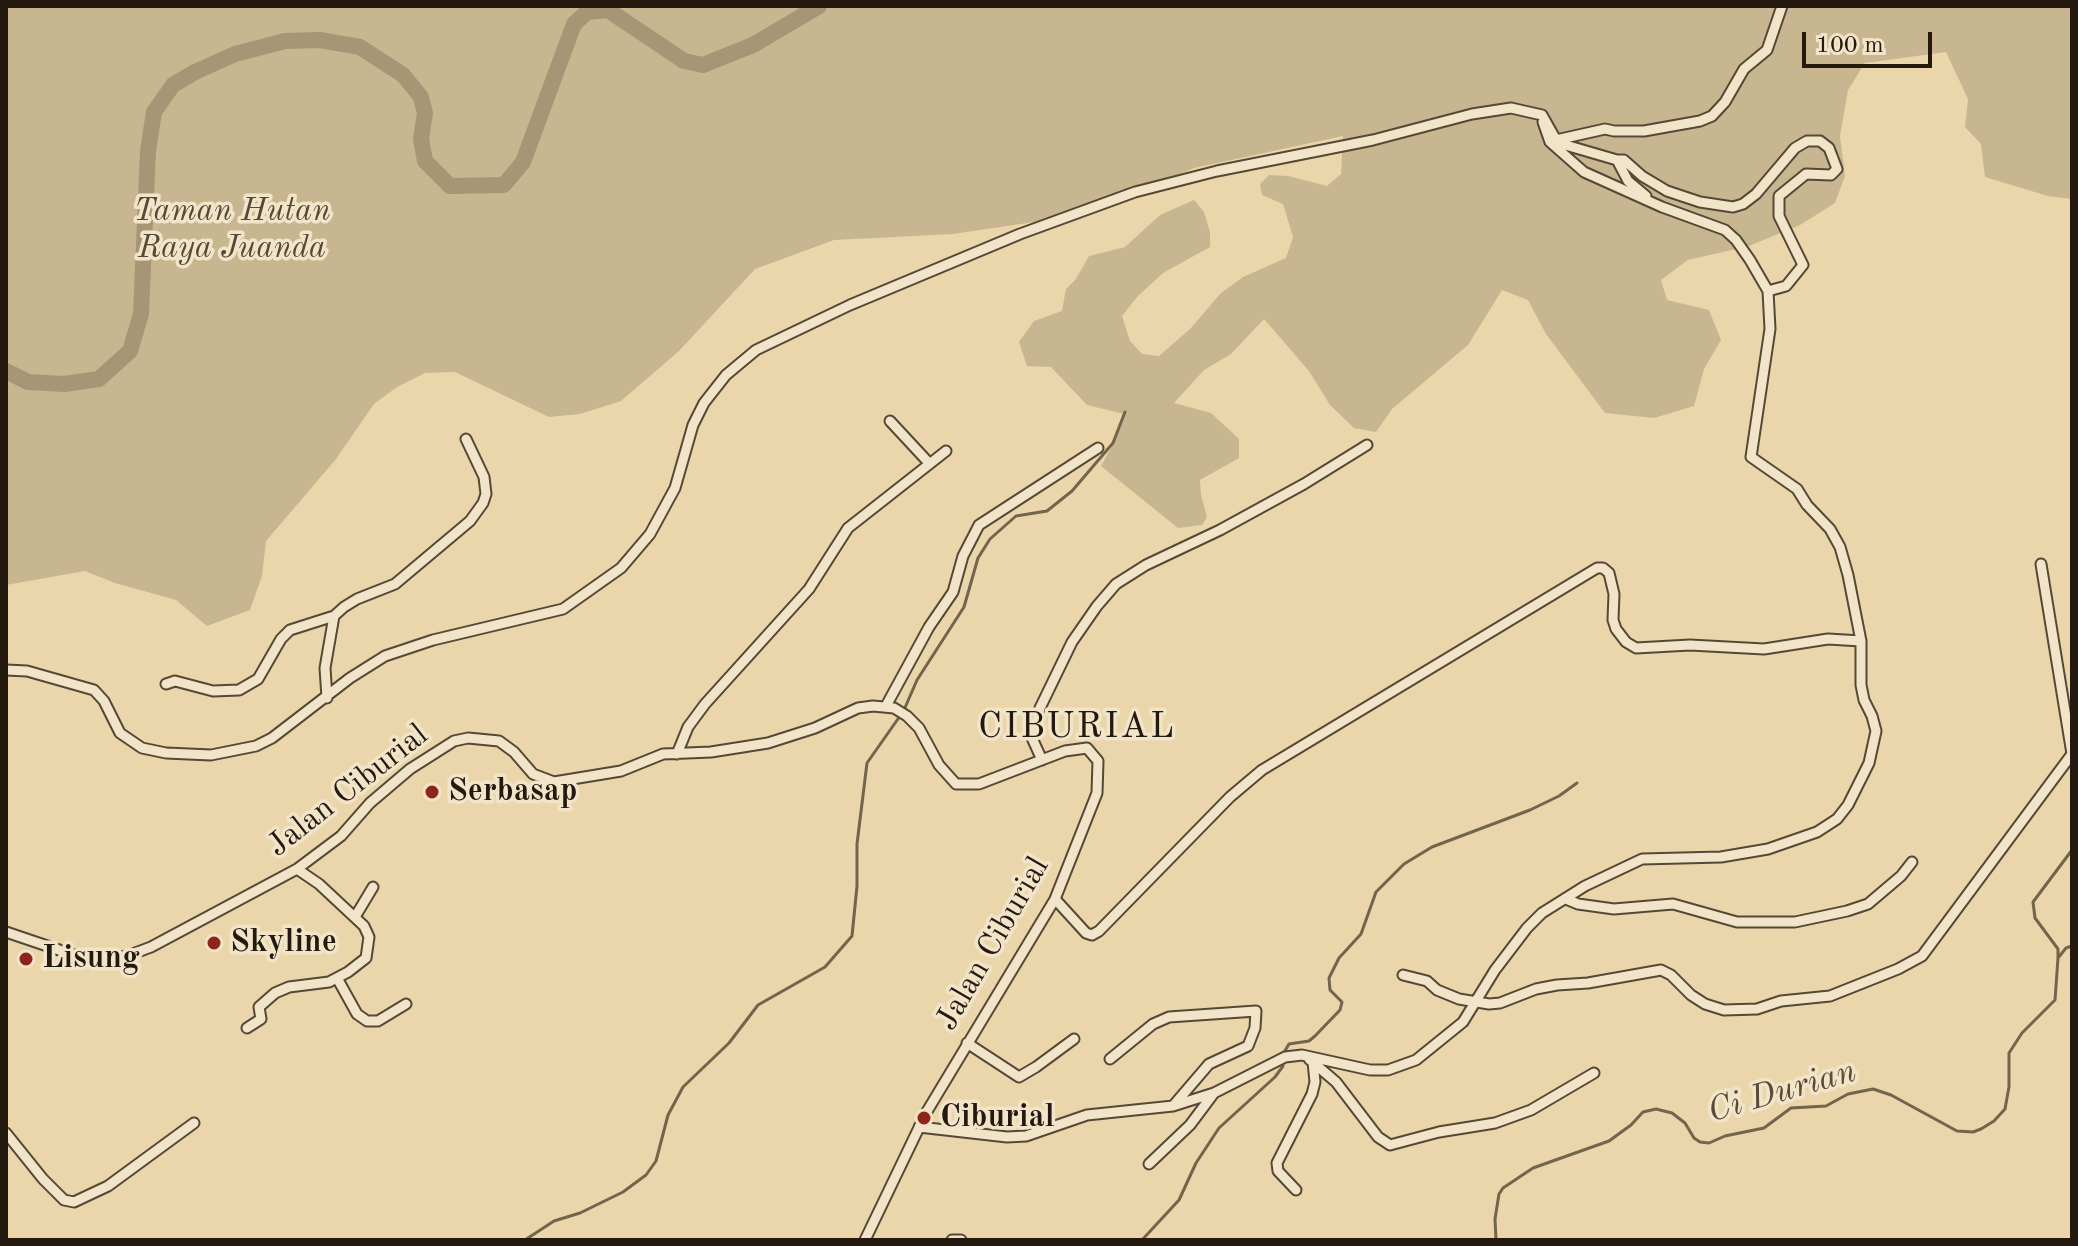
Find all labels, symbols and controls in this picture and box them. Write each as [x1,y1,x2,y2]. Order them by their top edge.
scale bar [1806,16,1936,66]
text: 100 m [1816,34,1884,58]
park label: Taman Hutan Raya Juanda [134,193,330,268]
district label: CIBURIAL [978,706,1176,750]
street label: Jalan Ciburial [260,716,436,866]
place label: Serbasap [448,773,577,811]
marker: Serbasap [423,783,441,801]
street label: Jalan Ciburial [928,851,1058,1037]
place label: Skyline [230,924,337,962]
marker: Skyline [205,934,223,952]
place label: Lisung [42,940,140,978]
marker: Lisung [17,950,35,968]
water label: Ci Durian [1703,1051,1861,1133]
place label: Ciburial [940,1099,1055,1137]
marker: Ciburial [915,1109,933,1127]

